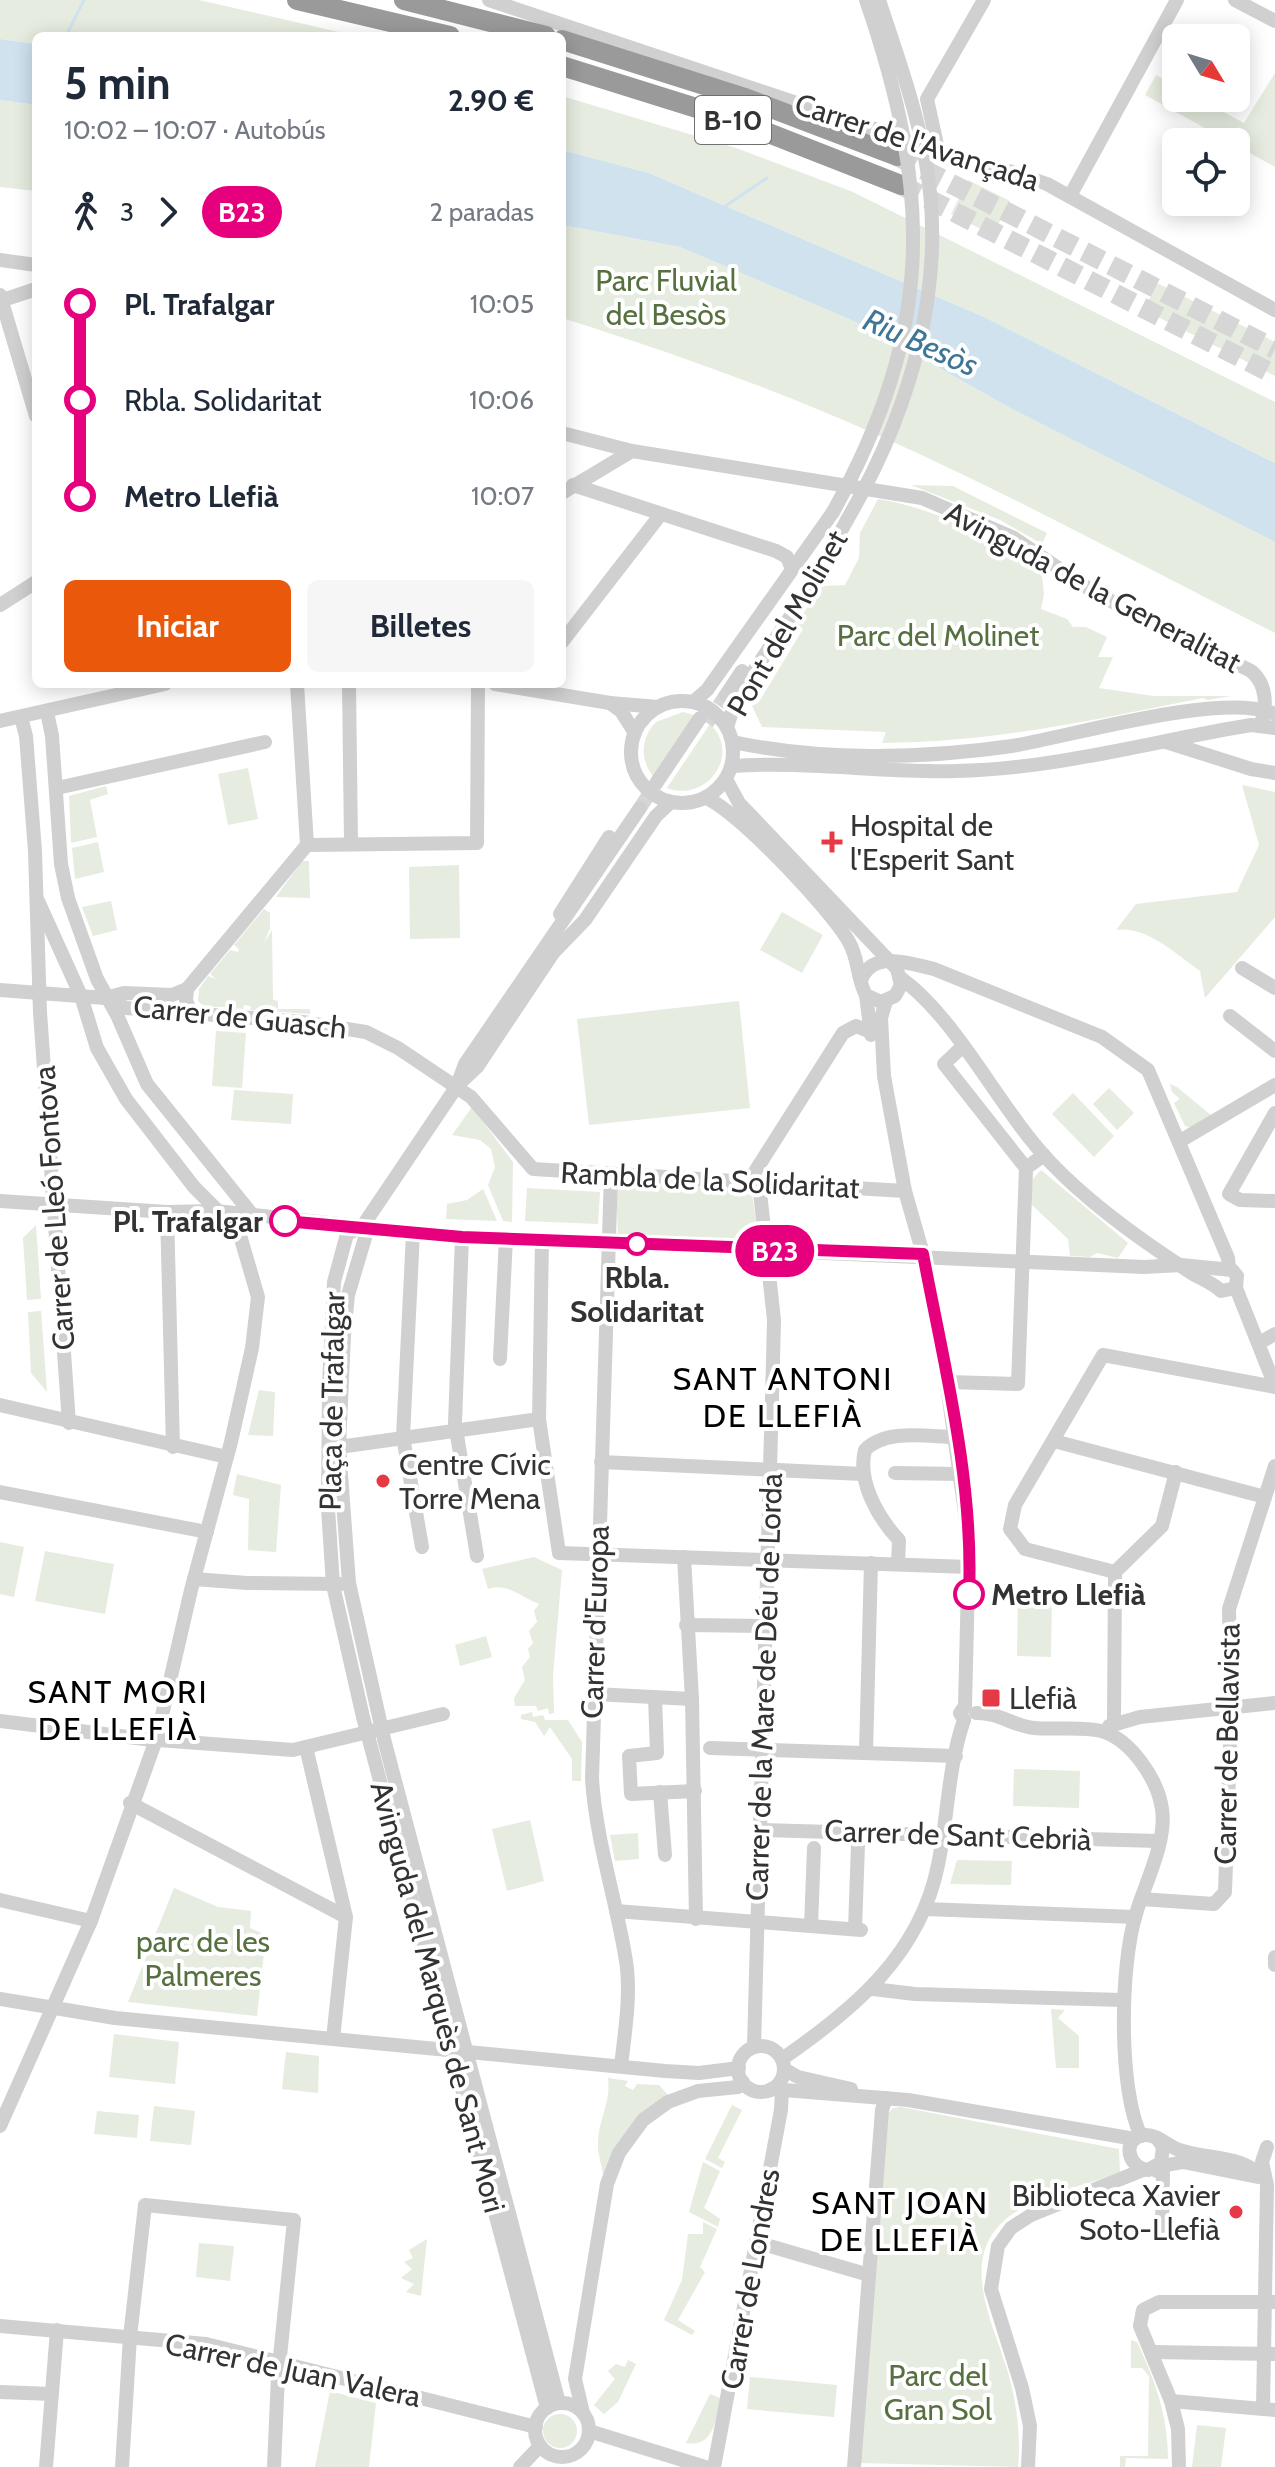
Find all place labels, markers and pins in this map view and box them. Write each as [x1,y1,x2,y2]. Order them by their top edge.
place label: Hospital de l'Esperit Sant [850,807,1014,878]
marker: Hospital de l'Esperit Sant [821,831,843,853]
place label: Pl. Trafalgar [113,1203,263,1240]
marker: Pl. Trafalgar [270,1206,300,1236]
marker: Rbla. Solidaritat [626,1233,648,1255]
place label: Rbla. Solidaritat [570,1259,704,1330]
place label: Centre Cívic Torre Mena [399,1446,551,1517]
marker: Centre Cívic Torre Mena [374,1472,392,1490]
place label: Metro Llefià [991,1576,1146,1613]
marker: Metro Llefià [954,1579,984,1609]
place label: Llefià [1009,1680,1078,1717]
marker: Llefià [980,1687,1002,1709]
place label: Biblioteca Xavier Soto-Llefià [1012,2177,1221,2248]
marker: Biblioteca Xavier Soto-Llefià [1227,2203,1245,2221]

